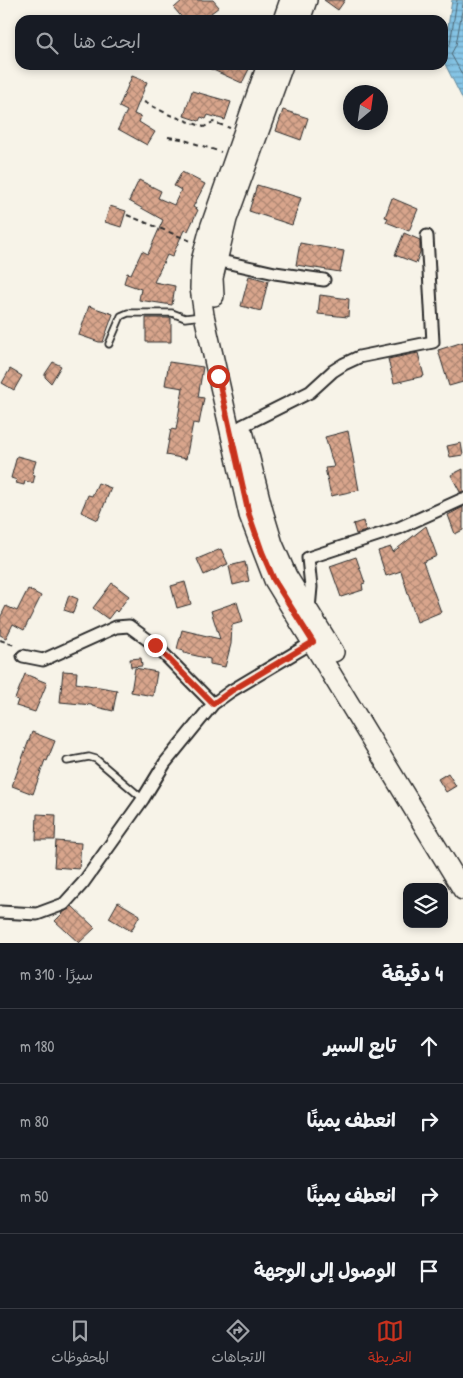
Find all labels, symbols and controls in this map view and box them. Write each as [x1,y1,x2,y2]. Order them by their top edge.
search box [15,15,448,70]
text: ابحث هنا [73,28,141,54]
icon: search [33,29,61,57]
north arrow [343,85,388,130]
route start [207,365,230,388]
route end [144,634,167,657]
map controls [403,883,448,928]
button: layers [403,883,448,928]
text: 4 دقيقة [382,959,443,988]
text: سيرًا · 310 m [20,963,93,985]
text: تابع السير [324,1032,396,1058]
icon: ahead [415,1032,443,1060]
text: 180 m [20,1035,54,1057]
text: انعطف يمينًا [307,1107,396,1133]
icon: right [415,1107,443,1135]
text: 80 m [20,1110,49,1132]
text: انعطف يمينًا [307,1182,396,1208]
icon: right [415,1182,443,1210]
text: 50 m [20,1185,49,1207]
text: الوصول إلى الوجهة [254,1257,396,1283]
icon: arrive [415,1257,443,1285]
tab: المحفوظات [51,1317,109,1370]
tab: الاتجاهات [211,1317,266,1370]
tab: الخريطة [368,1317,412,1370]

